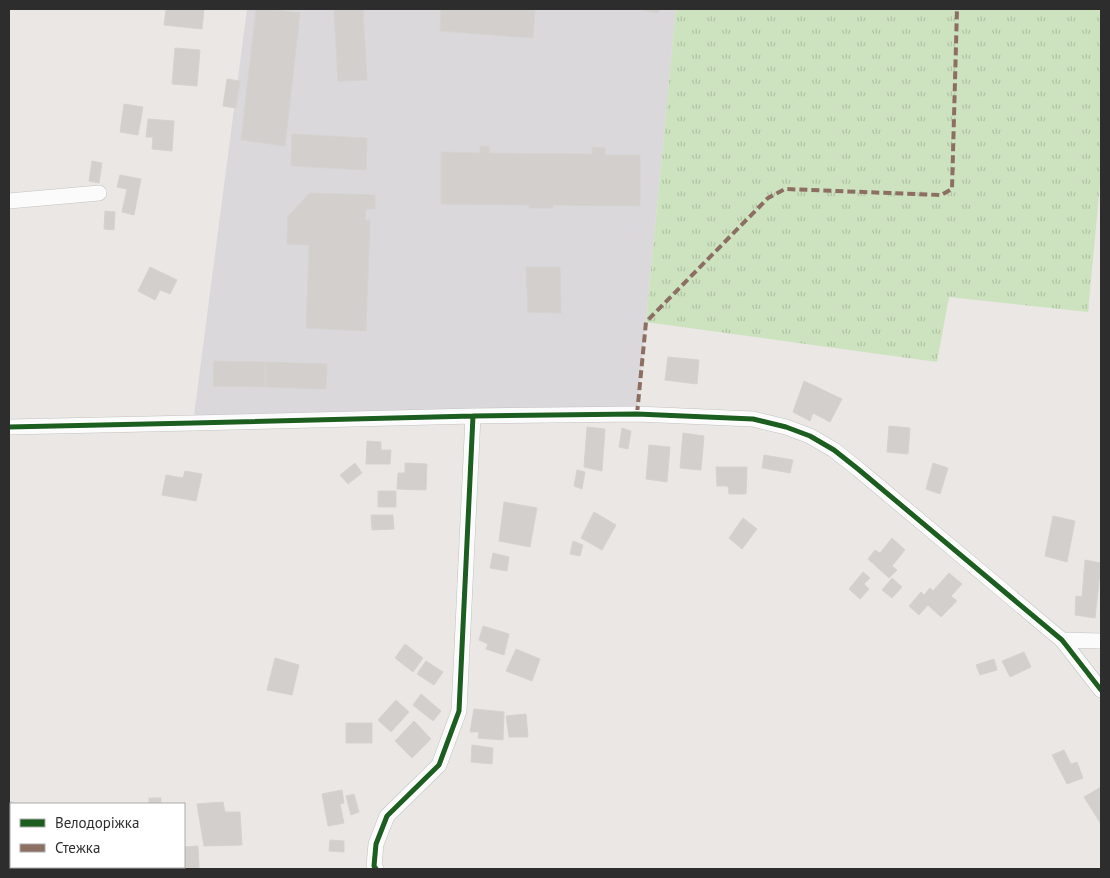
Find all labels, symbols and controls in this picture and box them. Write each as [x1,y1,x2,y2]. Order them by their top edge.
legend [10,803,185,868]
text: Велодоріжка [55,813,139,832]
text: Стежка [55,838,100,857]

